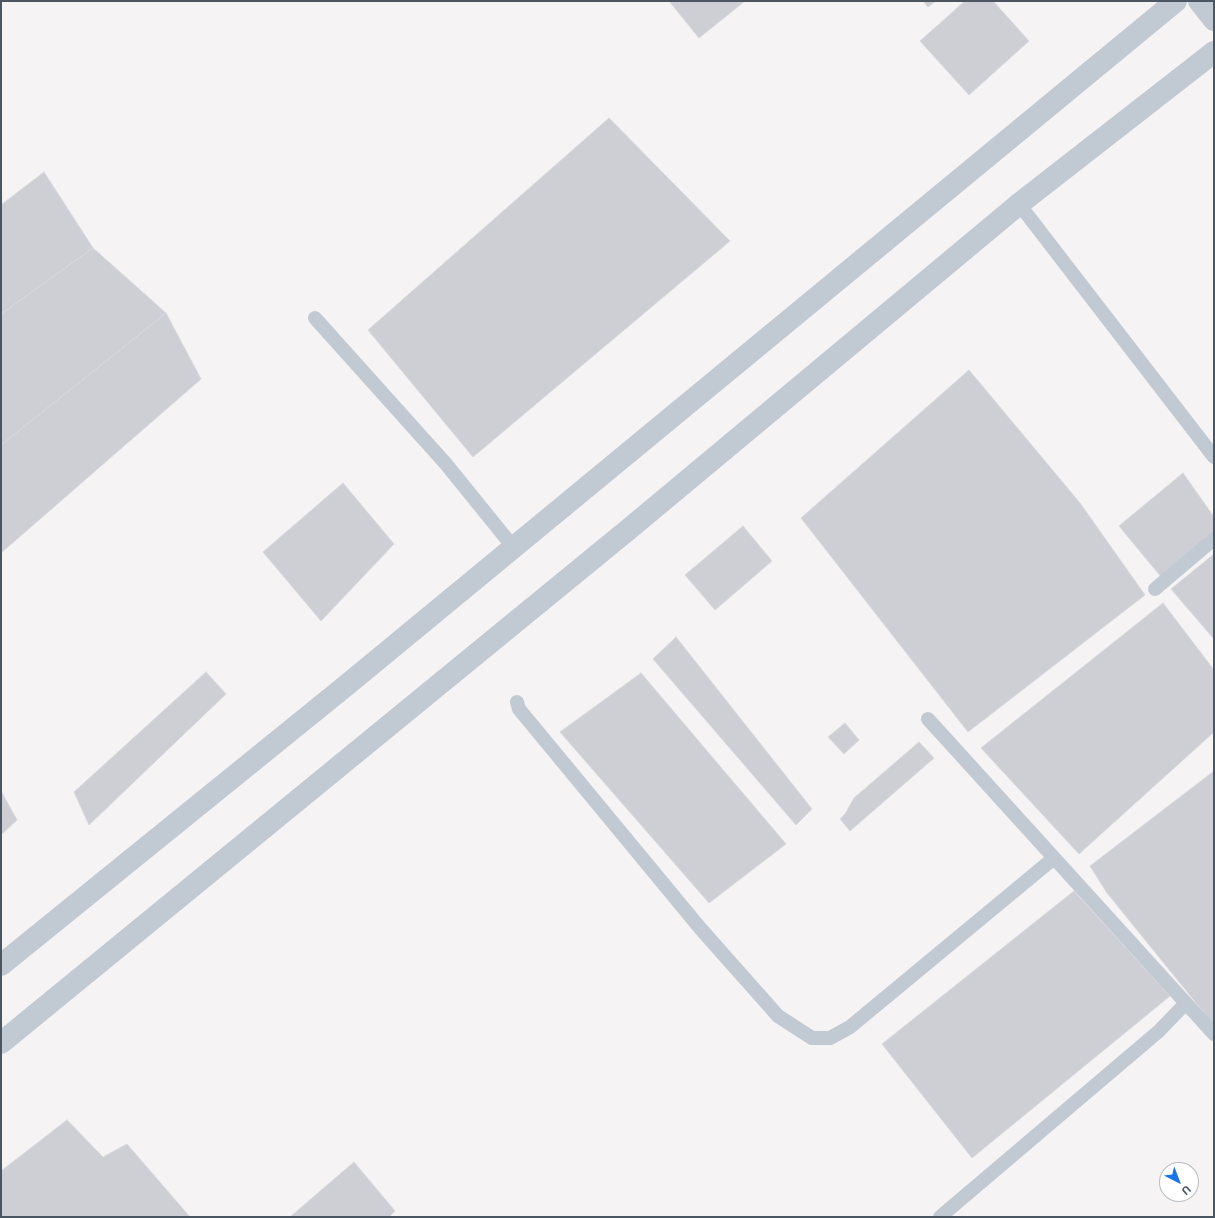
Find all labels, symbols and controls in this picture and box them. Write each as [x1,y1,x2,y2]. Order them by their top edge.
north arrow [1159,1162,1199,1202]
text: U [1179,1182,1195,1199]

